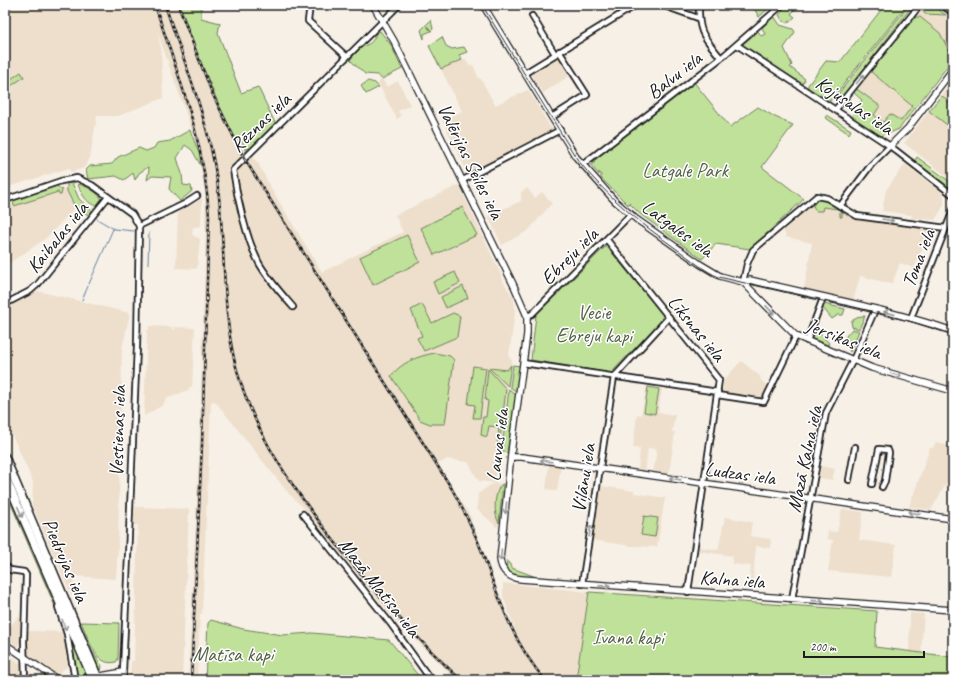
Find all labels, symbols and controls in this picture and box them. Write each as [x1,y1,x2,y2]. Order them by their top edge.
street label: Balvu iela [642,45,708,105]
street label: Kojusalas iela [811,70,899,141]
one-way arrow [856,73,864,84]
street label: Rēznas iela [225,86,297,158]
street label: Valērijas Seiles iela [432,99,510,225]
park label: Latgale Park [642,158,729,183]
street label: Latgales iela [637,194,720,264]
street label: Kaibalas iela [21,196,95,278]
one-way arrow [881,216,894,224]
street label: Ebreju iela [535,221,605,290]
street label: Toma iela [896,224,942,291]
street label: Līksnas iela [662,290,732,368]
park label: Vecie Ebreju kapi [556,300,634,348]
one-way arrow [765,305,775,315]
one-way arrow [882,308,895,316]
street label: Jersikas iela [801,312,887,366]
one-way arrow [889,372,902,379]
street label: Vestienas iela [103,384,132,477]
street label: Mazā Kalna iela [781,402,828,514]
street label: Lauvas iela [481,406,515,483]
street label: Viļānu iela [566,441,601,514]
street label: Ludzas iela [703,456,779,491]
one-way arrow [540,457,553,465]
one-way arrow [669,475,682,483]
one-way arrow [502,502,509,515]
one-way arrow [17,506,25,518]
one-way arrow [908,509,921,517]
street label: Piedrujas iela [37,514,95,607]
one-way arrow [586,525,594,538]
street label: Mazā Matīsa iela [333,533,427,643]
one-way arrow [498,548,505,561]
street label: Kalna iela [699,565,767,594]
one-way arrow [598,582,611,589]
one-way arrow [811,598,824,605]
one-way arrow [61,619,68,632]
park label: Ivana kapi [592,625,666,650]
scale bar [804,633,924,659]
text: 200 m [810,639,837,655]
park label: Matīsa kapi [193,642,276,667]

